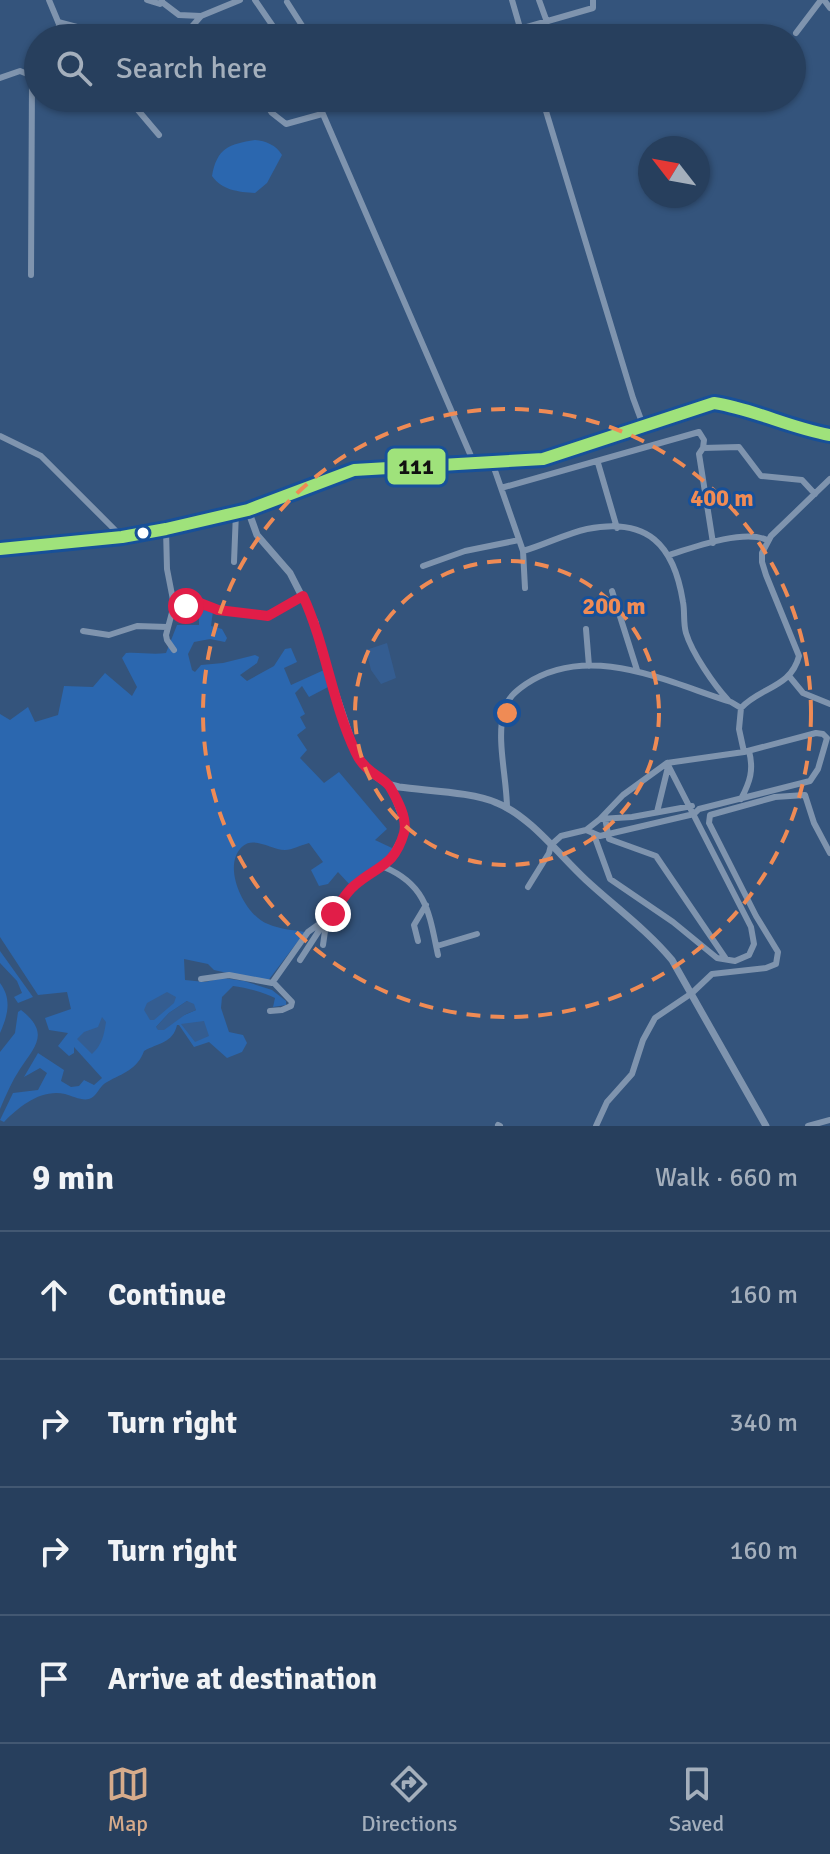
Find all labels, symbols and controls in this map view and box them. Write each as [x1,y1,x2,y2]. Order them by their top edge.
search box [24,24,806,112]
icon: search [52,46,96,90]
text: Search here [116,50,267,87]
north arrow [638,136,710,208]
line badge: 111 [386,447,447,486]
text: 111 [398,453,434,480]
text: 400 m [690,483,754,513]
unlabelled marker [135,525,151,541]
route start [168,588,204,624]
text: 200 m [582,591,646,621]
centre of rings [493,699,521,727]
route end [315,896,351,932]
text: 9 min [32,1157,114,1199]
text: Walk · 660 m [655,1162,798,1194]
icon: ahead [32,1273,76,1317]
text: Continue [108,1277,226,1314]
text: 160 m [729,1279,798,1311]
icon: right [32,1401,76,1445]
text: Turn right [108,1405,237,1442]
text: 340 m [729,1407,798,1439]
icon: right [32,1529,76,1573]
text: Turn right [108,1533,237,1570]
text: 160 m [729,1535,798,1567]
icon: arrive [32,1657,76,1701]
text: Arrive at destination [108,1661,377,1698]
tab: Map [106,1762,150,1837]
tab: Directions [361,1762,457,1837]
tab: Saved [669,1762,724,1837]

